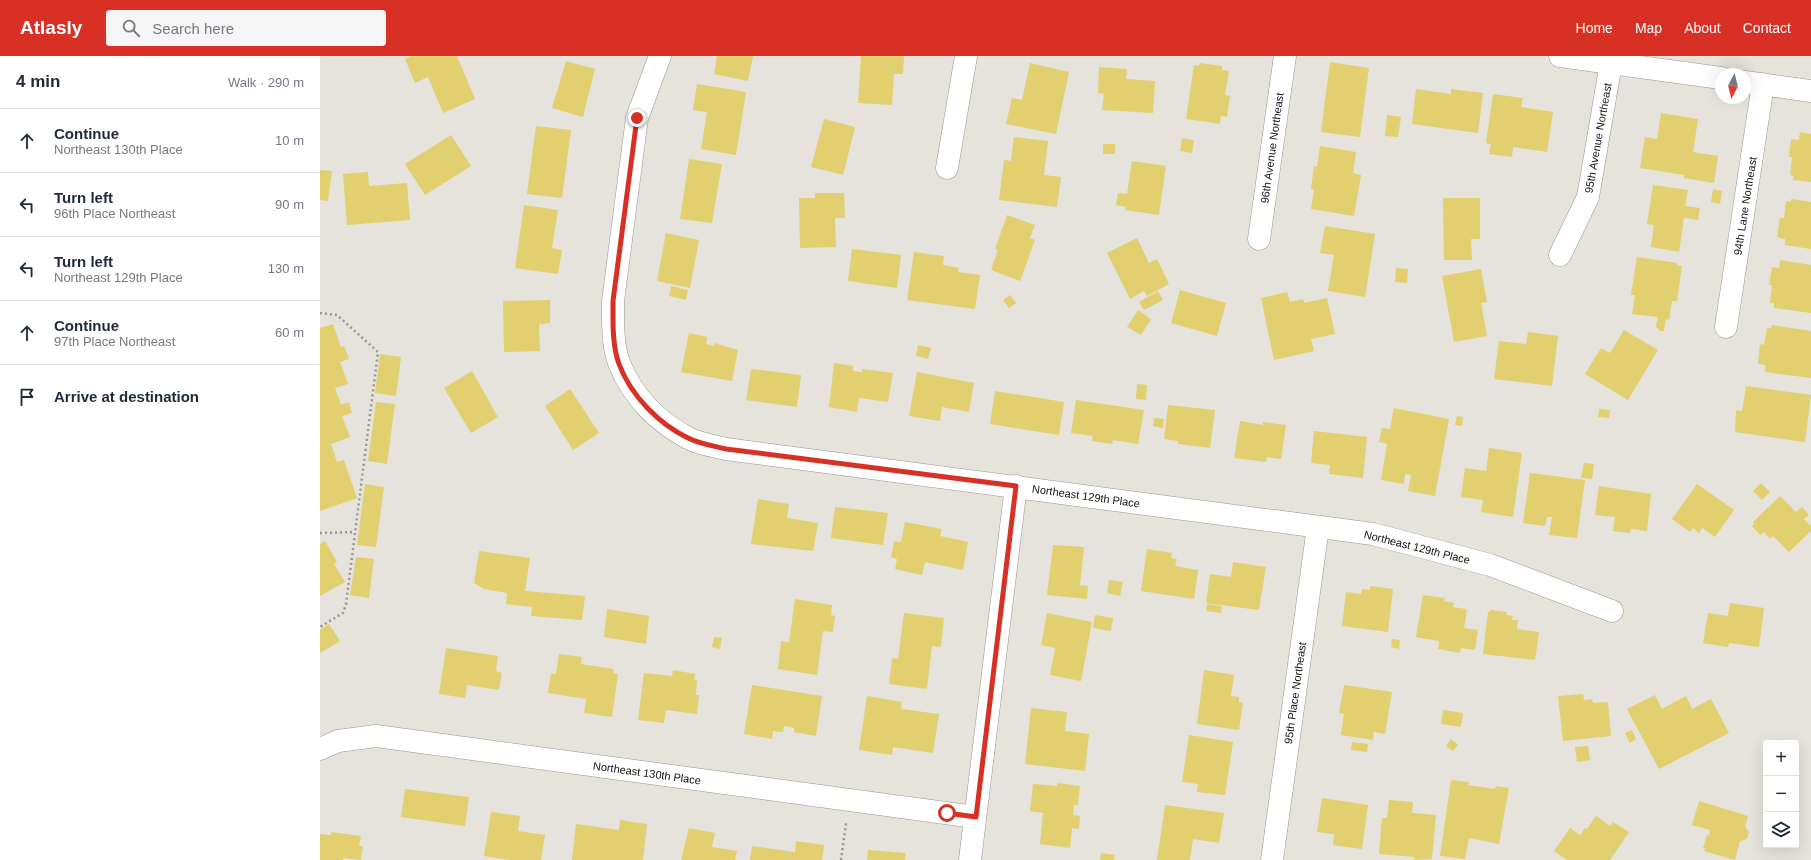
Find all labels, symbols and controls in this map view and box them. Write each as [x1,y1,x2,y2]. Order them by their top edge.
search box [106,10,386,46]
text: Atlasly [20,17,82,38]
icon: search [120,17,142,39]
text: Search here [152,20,234,37]
text: Home [1576,20,1613,36]
text: Map [1635,20,1662,36]
text: About [1684,20,1721,36]
text: Contact [1743,20,1791,36]
north arrow [1715,68,1751,104]
text: 4 min [16,72,60,91]
text: Walk · 290 m [228,75,304,90]
street label: 95th Avenue Northeast [1582,82,1614,194]
street label: 96th Avenue Northeast [1258,92,1286,204]
route end [628,109,646,127]
text: Continue [54,125,119,142]
icon: ahead [16,130,38,152]
text: 10 m [275,133,304,148]
text: Northeast 130th Place [54,142,183,157]
street label: 94th Lane Northeast [1731,156,1759,256]
text: Turn left [54,189,113,206]
icon: left [16,194,38,216]
text: 90 m [275,197,304,212]
text: 96th Place Northeast [54,206,175,221]
text: Turn left [54,253,113,270]
icon: left [16,258,38,280]
text: 130 m [268,261,304,276]
text: Northeast 129th Place [54,270,183,285]
text: Continue [54,317,119,334]
icon: ahead [16,322,38,344]
text: 60 m [275,325,304,340]
text: 97th Place Northeast [54,334,175,349]
icon: arrive [16,386,38,408]
text: Arrive at destination [54,388,199,405]
street label: Northeast 129th Place [1031,482,1141,510]
street label: Northeast 129th Place [1363,528,1471,566]
street label: 95th Place Northeast [1282,641,1308,745]
map controls [1763,740,1799,848]
button: + [1763,740,1799,776]
street label: Northeast 130th Place [592,759,702,787]
button: − [1763,776,1799,812]
route start [938,804,956,822]
button: layers [1763,812,1799,848]

